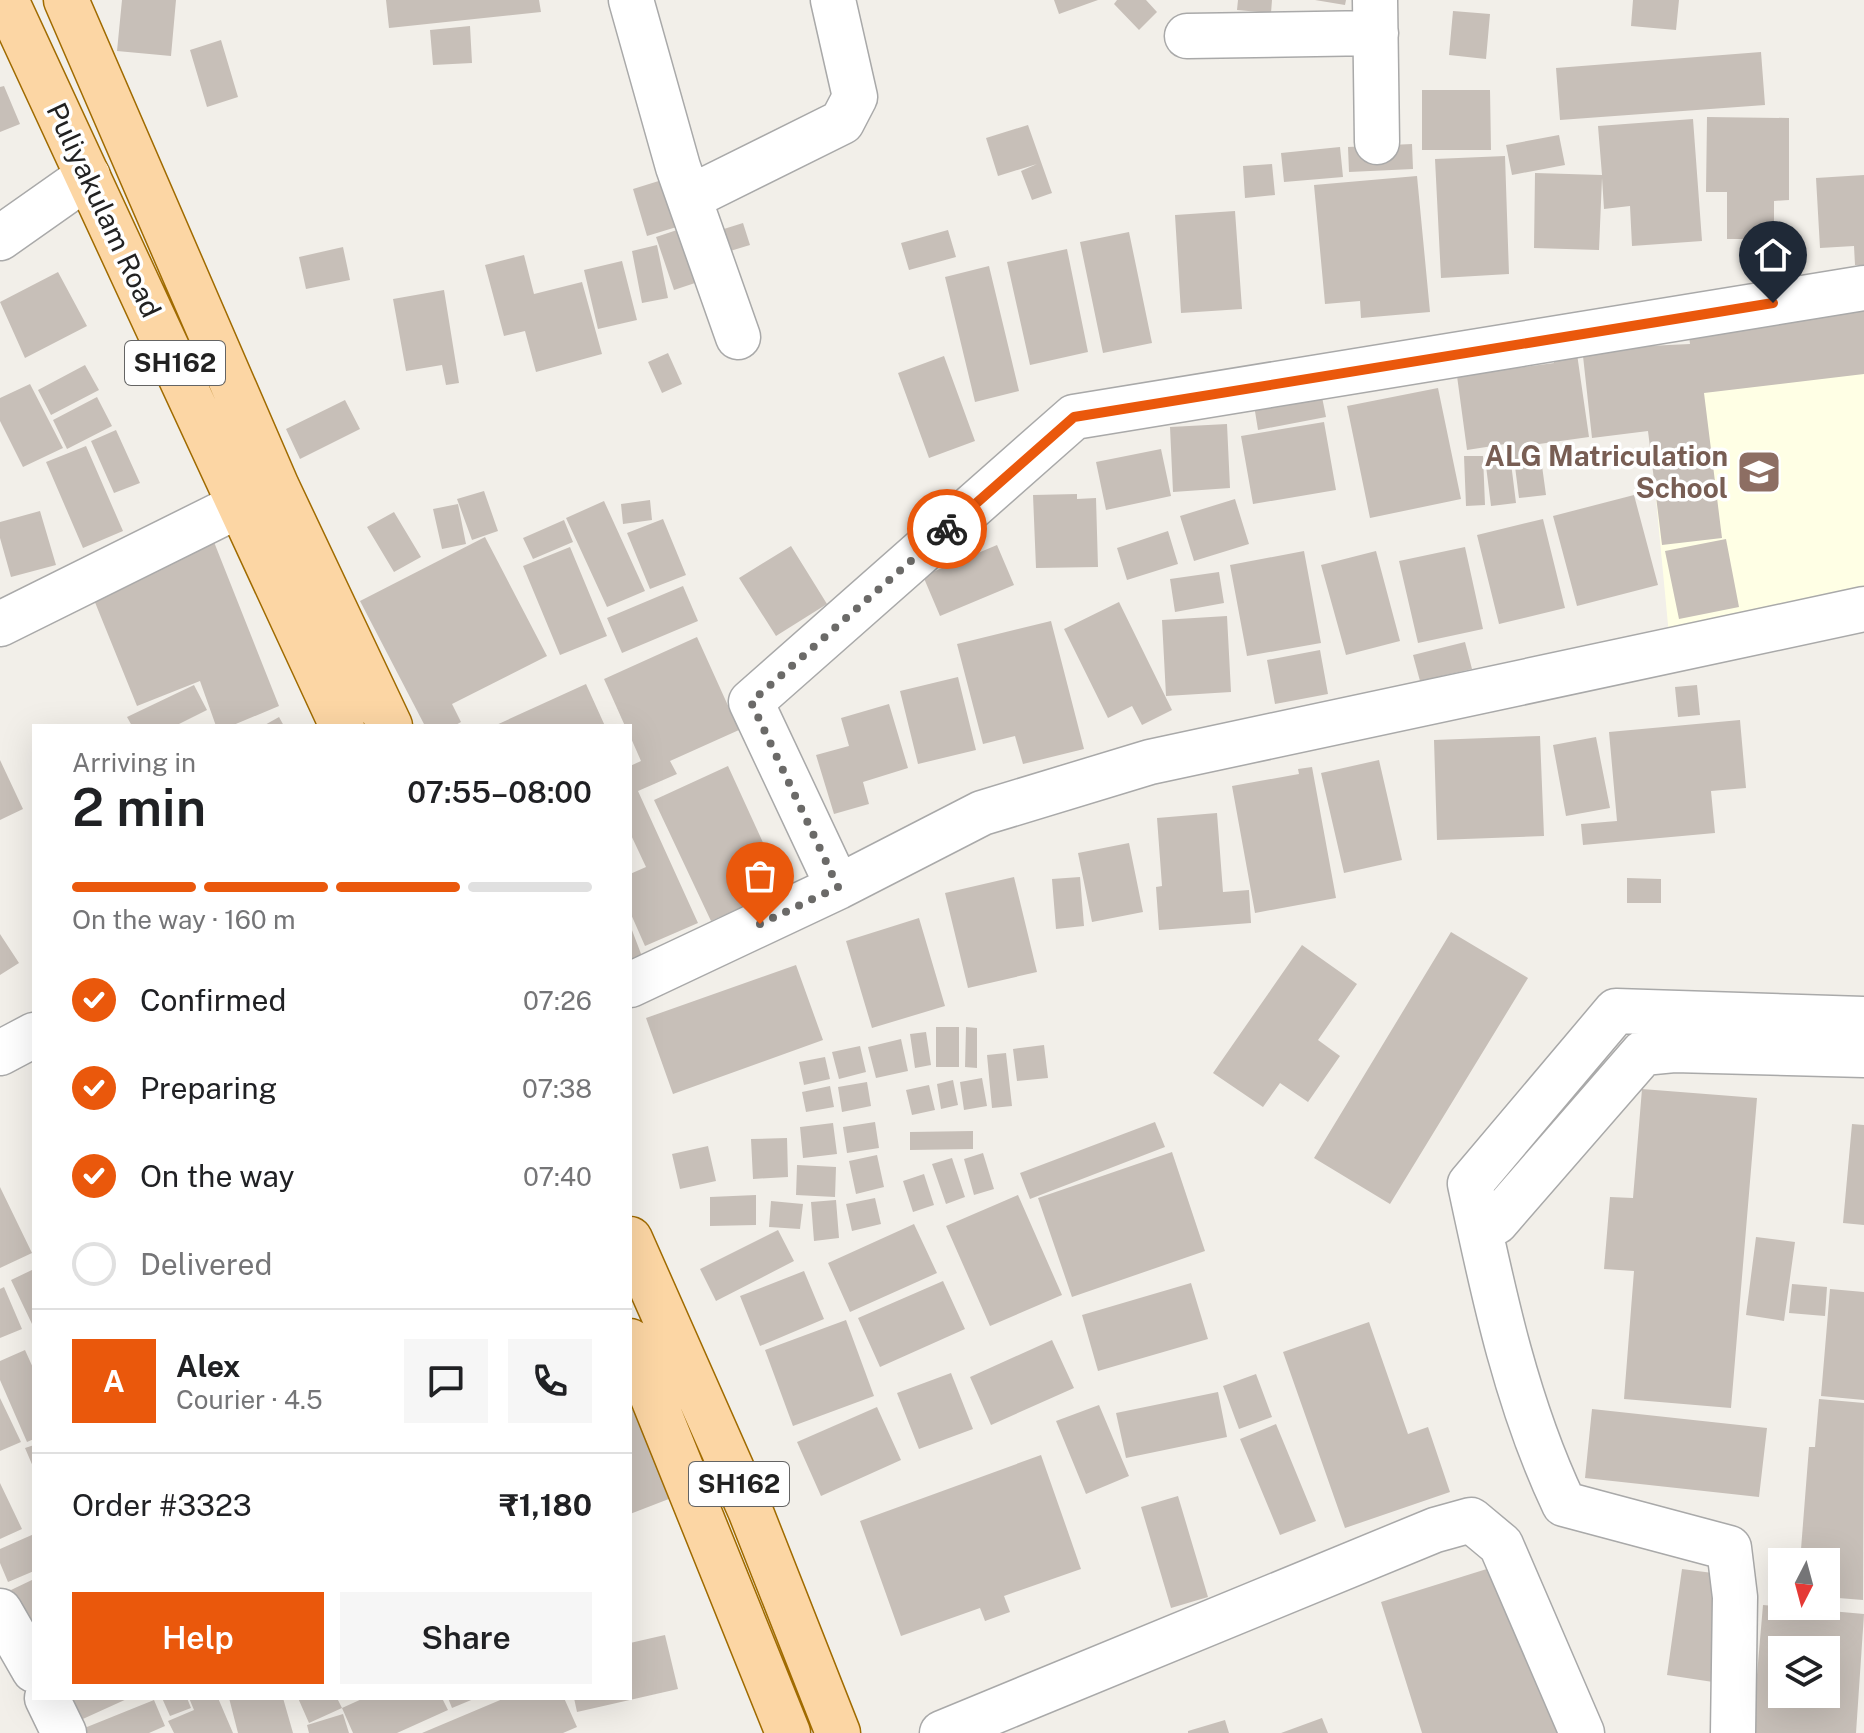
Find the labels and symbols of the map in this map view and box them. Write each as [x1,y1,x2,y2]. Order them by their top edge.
street label: Puliyakulam Road [40,97,169,322]
pin [1739,221,1807,303]
road number: SH162 [125,341,225,385]
place label: ALG Matriculation School [1485,439,1728,504]
school or university icon: ALG Matriculation School [1735,448,1783,496]
courier [907,489,987,569]
pin [726,842,794,924]
road number: SH162 [689,1462,789,1506]
north arrow [1768,1548,1840,1620]

